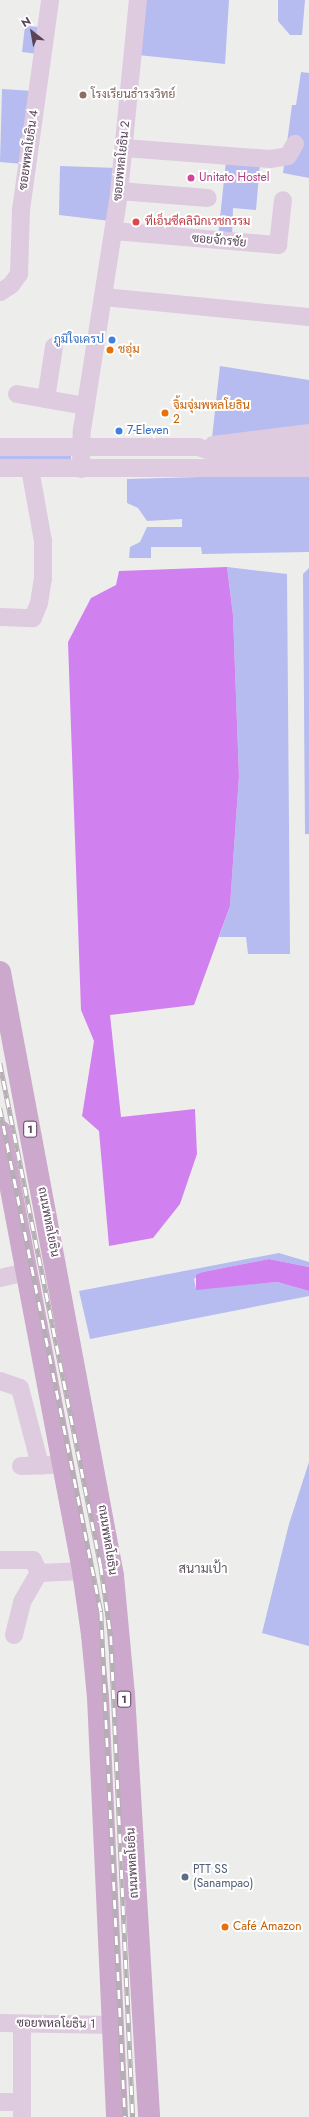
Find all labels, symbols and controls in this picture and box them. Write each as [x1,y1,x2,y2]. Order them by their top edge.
north arrow [12,12,52,52]
text: N [18,13,34,31]
place label: โรงเรียนธำรงวิทย์ [91,88,175,102]
marker: โรงเรียนธำรงวิทย์ [78,90,88,100]
street label: ซอยพหลโยธิน 4 [16,109,42,191]
street label: ซอยพหลโยธิน 2 [111,120,133,202]
place label: Unitato Hostel [199,171,269,185]
marker: Unitato Hostel [186,173,196,183]
place label: ทีเอ็นซีคลินิกเวชกรรม [145,215,250,229]
marker: ทีเอ็นซีคลินิกเวชกรรม [130,216,142,228]
street label: ซอยจักรชัย [191,231,247,251]
place label: ภูมิใจเครป [53,333,104,347]
marker: ภูมิใจเครป [107,335,117,345]
place label: ชอุ่ม [118,343,140,357]
marker: ชอุ่ม [105,345,115,355]
place label: จิ้มจุ่มพหลโยธิน 2 [173,399,250,427]
marker: จิ้มจุ่มพหลโยธิน 2 [160,408,170,418]
place label: 7-Eleven [127,424,169,438]
marker: 7-Eleven [114,426,124,436]
road number: 1 [23,1120,37,1138]
street label: ถนนพหลโยธิน [34,1186,62,1258]
street label: ถนนพหลโยธิน [94,1504,120,1576]
district label: สนามเป้า [179,1561,227,1577]
road number: 1 [117,1690,131,1708]
street label: ถนนพหลโยธิน [124,1827,142,1899]
place label: PTT SS (Sanampao) [193,1863,253,1891]
marker: PTT SS (Sanampao) [180,1872,190,1882]
place label: Café Amazon [233,1920,301,1934]
marker: Café Amazon [220,1922,230,1932]
street label: ซอยพหลโยธิน 1 [16,2016,96,2032]

